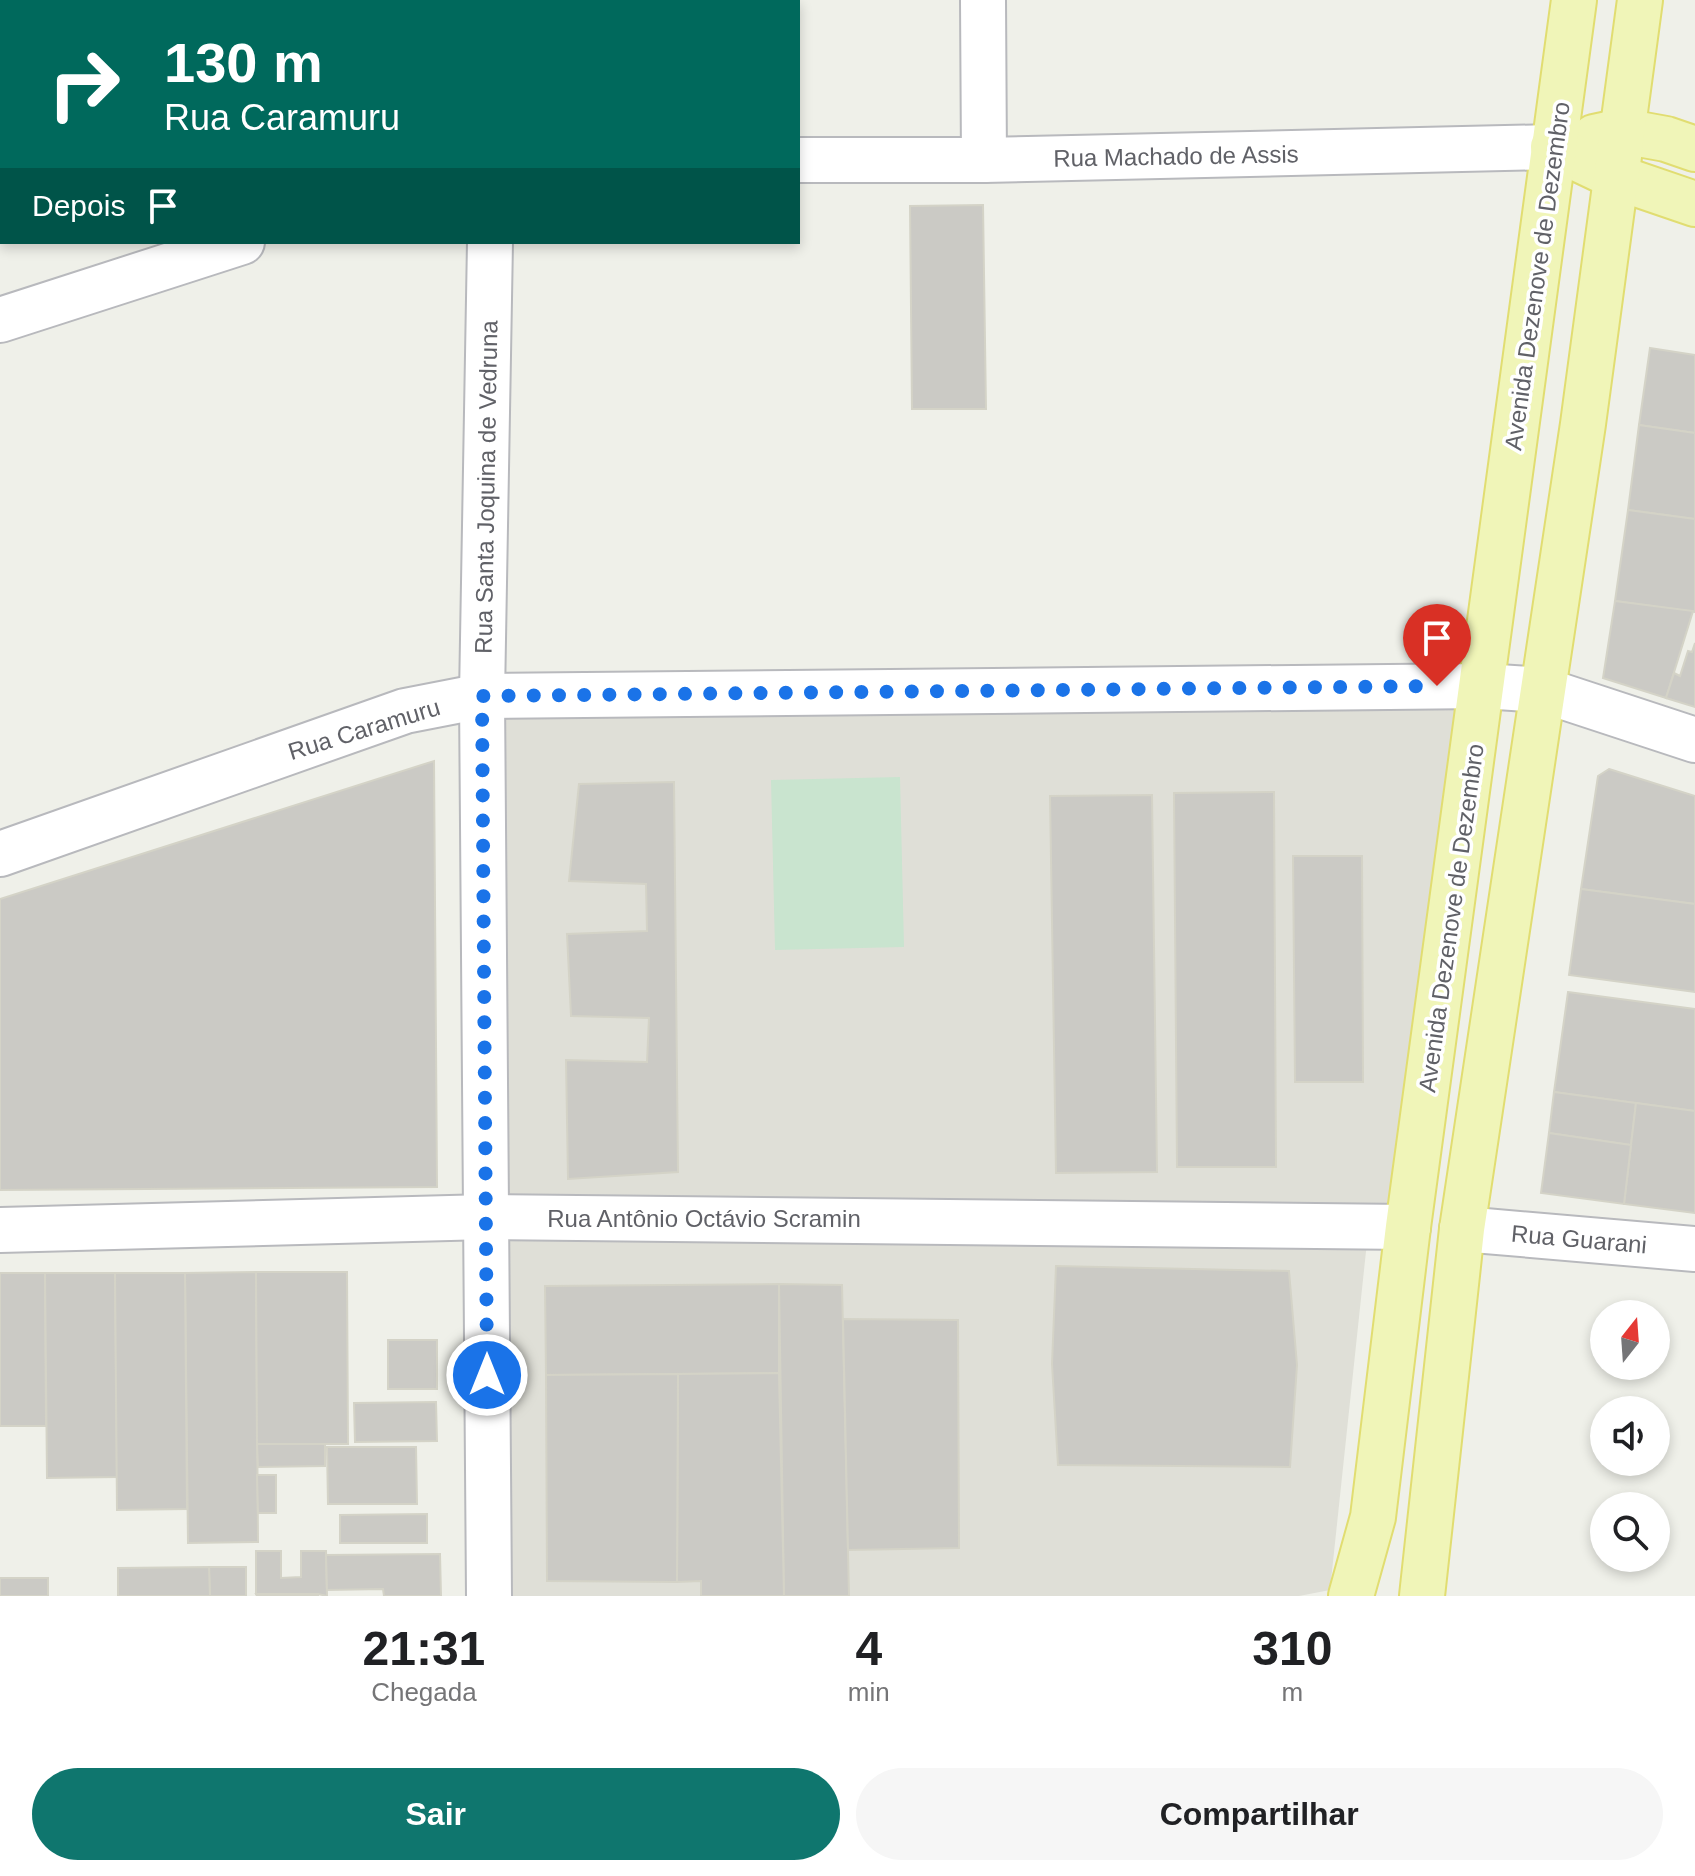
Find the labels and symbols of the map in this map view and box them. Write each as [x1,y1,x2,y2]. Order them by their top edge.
street label: Avenida Dezenove de Dezembro [1499,100,1575,452]
street label: Rua Machado de Assis [1053,140,1299,172]
street label: Rua Santa Joquina de Vedruna [470,319,502,654]
pin [1403,604,1471,686]
street label: Rua Caramuru [285,693,443,765]
street label: Avenida Dezenove de Dezembro [1413,742,1489,1094]
street label: Rua Antônio Octávio Scramin [547,1205,861,1232]
street label: Rua Guarani [1510,1220,1648,1258]
north arrow [1590,1300,1670,1380]
position arrow [445,1333,529,1417]

